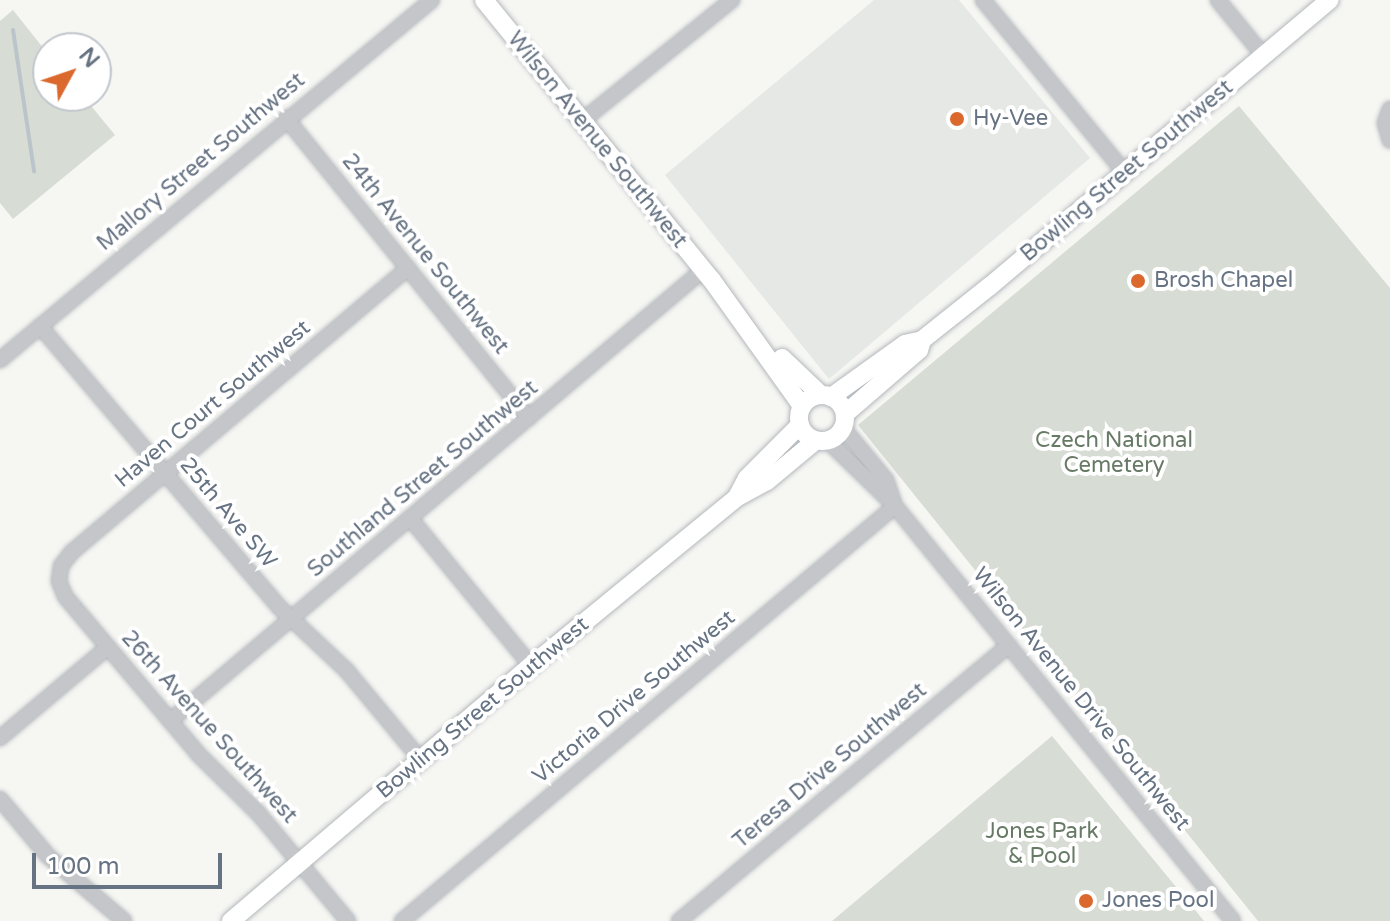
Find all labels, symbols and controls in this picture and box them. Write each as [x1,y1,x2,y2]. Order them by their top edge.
street label: Wilson Avenue Southwest [501,26,693,254]
north arrow [32,32,112,112]
text: N [73,43,104,73]
street label: Mallory Street Southwest [92,67,310,257]
street label: Bowling Street Southwest [1016,74,1238,268]
place label: Hy-Vee [973,106,1048,132]
marker: Hy-Vee [948,110,966,128]
street label: 24th Avenue Southwest [336,148,514,360]
place label: Brosh Chapel [1154,268,1293,294]
marker: Brosh Chapel [1129,272,1147,290]
street label: Haven Court Southwest [110,315,316,493]
street label: Southland Street Southwest [303,375,543,583]
park label: Czech National Cemetery [1035,427,1193,478]
street label: 25th Ave SW [174,452,282,574]
street label: Wilson Avenue Drive Southwest [967,562,1195,836]
street label: Victoria Drive Southwest [527,605,741,789]
street label: Bowling Street Southwest [372,611,594,805]
street label: 26th Avenue Southwest [116,625,302,829]
street label: Teresa Drive Southwest [728,677,932,855]
park label: Jones Park & Pool [986,818,1098,870]
scale bar [36,837,226,887]
text: 100 m [46,852,120,881]
place label: Jones Pool [1102,888,1214,914]
marker: Jones Pool [1077,892,1095,910]

